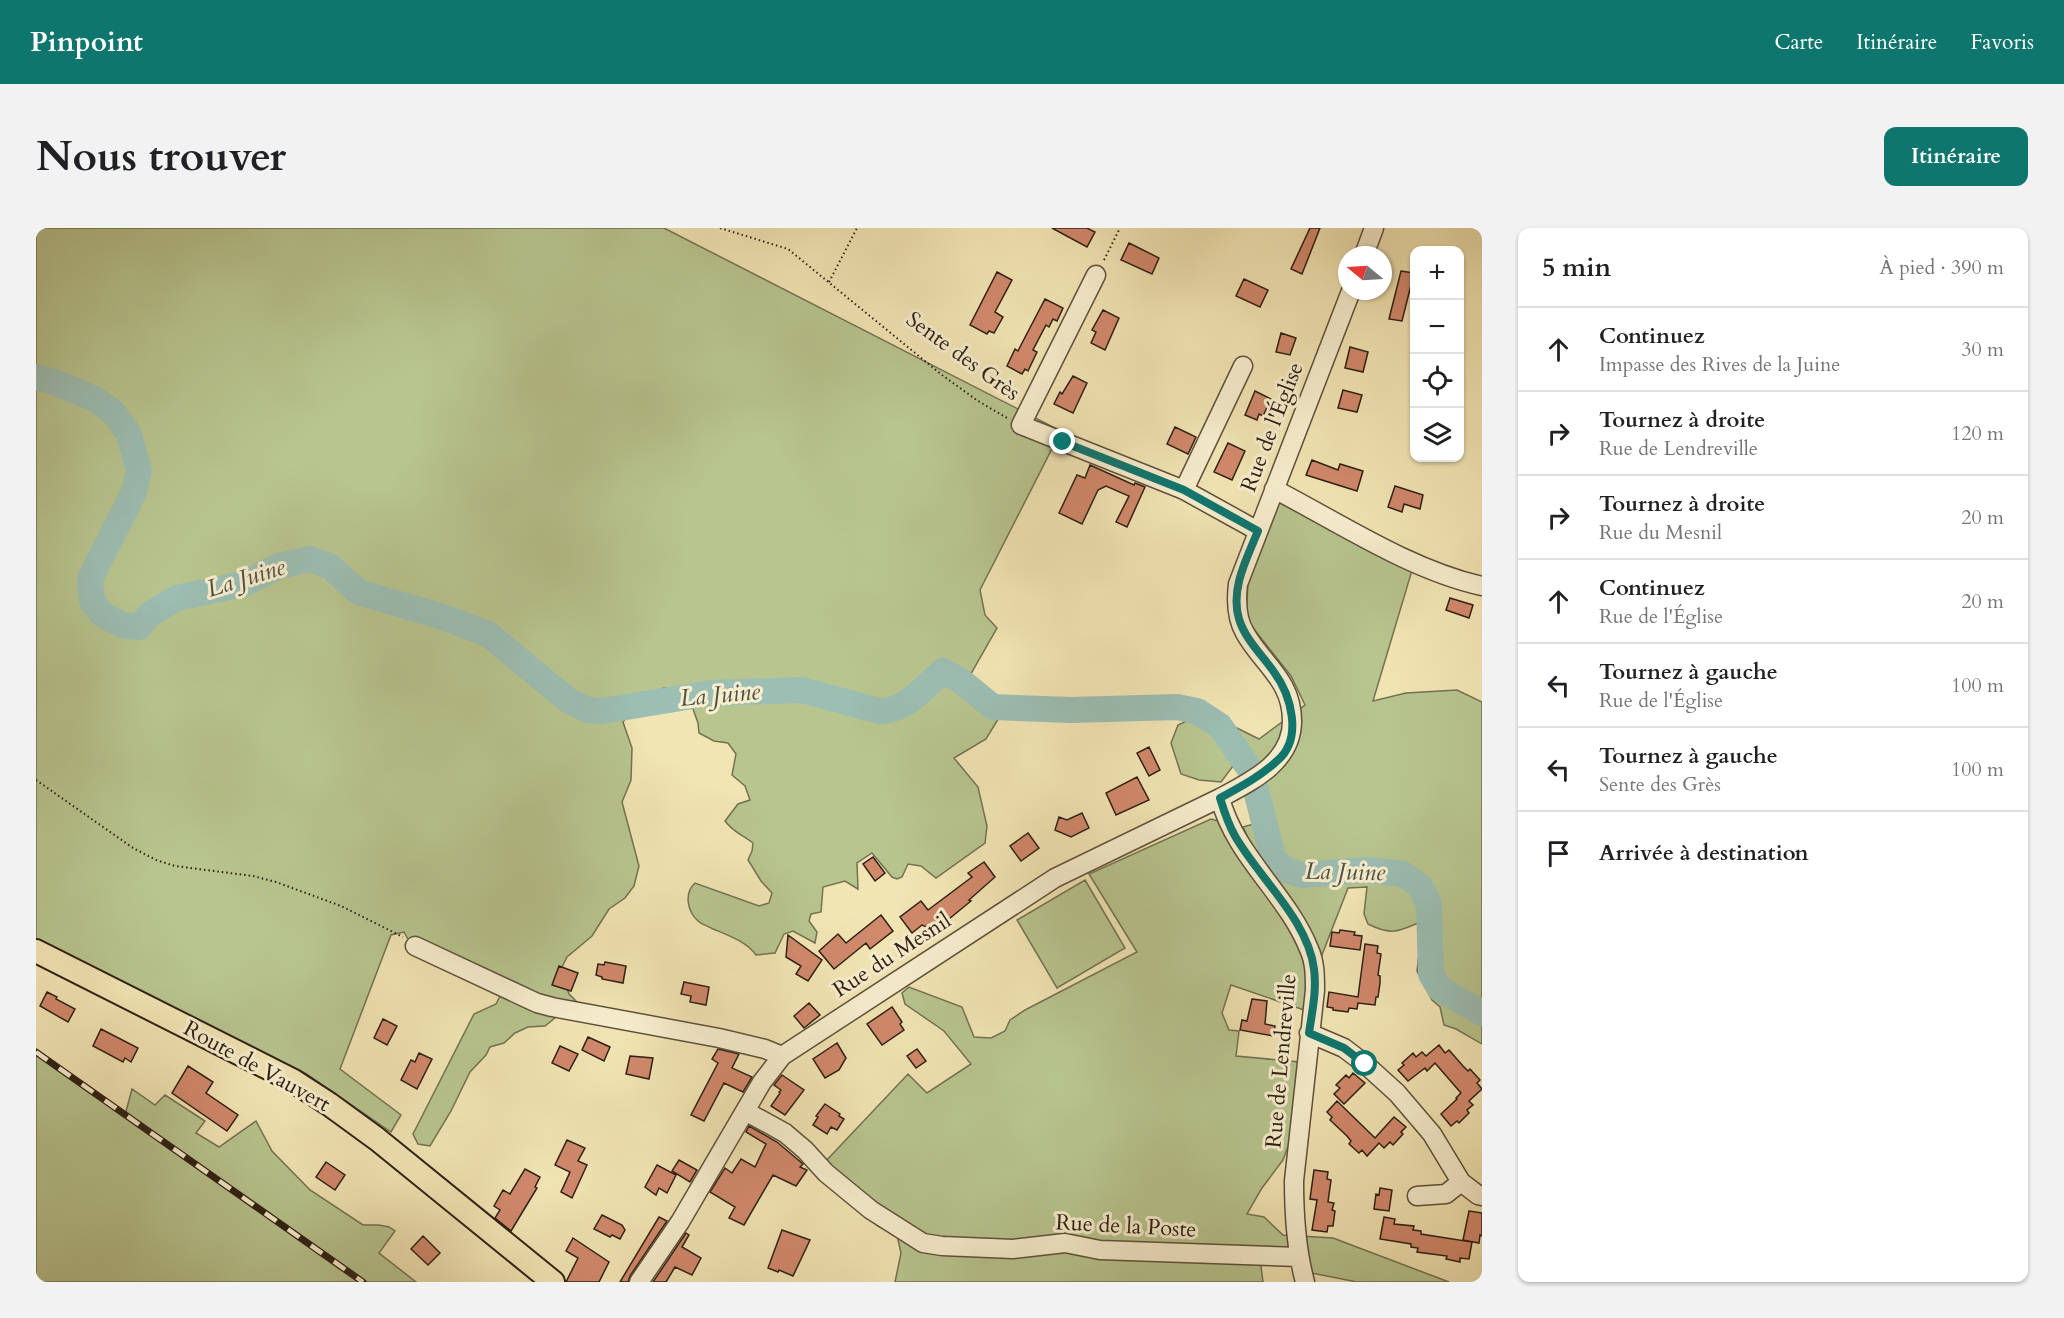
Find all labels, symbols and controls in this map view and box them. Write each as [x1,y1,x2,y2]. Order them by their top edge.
text: Pinpoint [30,23,143,61]
text: Carte [1774,28,1823,57]
text: Itinéraire [1856,28,1937,57]
text: Favoris [1970,28,2034,57]
button: Itinéraire [1884,127,2028,186]
text: Nous trouver [36,128,286,185]
north arrow [1338,246,1392,300]
map controls [1410,246,1464,462]
button: + [1410,246,1464,300]
text: 5 min [1542,250,1611,285]
text: À pied · 390 m [1880,254,2004,281]
button: − [1410,300,1464,354]
street label: Sente des Grès [900,304,1026,408]
text: Continuez [1599,321,1705,351]
icon: ahead [1542,333,1575,366]
text: 30 m [1961,336,2004,363]
text: Impasse des Rives de la Juine [1599,351,1840,378]
button: locate [1410,354,1464,408]
street label: Rue de l'Église [1234,358,1310,496]
text: Tournez à droite [1599,405,1765,435]
button: layers [1410,408,1464,462]
icon: right [1542,417,1575,450]
text: 120 m [1951,420,2004,447]
route end [1049,428,1075,454]
text: Rue de Lendreville [1599,435,1758,462]
text: Tournez à droite [1599,489,1765,519]
icon: right [1542,501,1575,534]
text: 20 m [1961,504,2004,531]
text: Rue du Mesnil [1599,519,1722,546]
water label: La Juine [203,550,290,606]
text: Continuez [1599,573,1705,603]
icon: ahead [1542,585,1575,618]
text: 20 m [1961,588,2004,615]
text: Rue de l'Église [1599,603,1723,630]
text: Tournez à gauche [1599,657,1778,687]
icon: left [1542,669,1575,702]
text: 100 m [1951,672,2004,699]
water label: La Juine [679,675,762,715]
text: Rue de l'Église [1599,687,1723,714]
text: Tournez à gauche [1599,741,1778,771]
icon: left [1542,753,1575,786]
text: 100 m [1951,756,2004,783]
text: Sente des Grès [1599,771,1721,798]
icon: arrive [1542,837,1575,870]
text: Arrivée à destination [1599,838,1809,868]
water label: La Juine [1305,855,1386,889]
street label: Rue du Mesnil [827,905,957,1004]
street label: Rue de Lendreville [1258,973,1304,1149]
street label: Route de Vauvert [178,1013,336,1119]
route start [1351,1050,1377,1076]
street label: Rue de la Poste [1055,1207,1197,1245]

